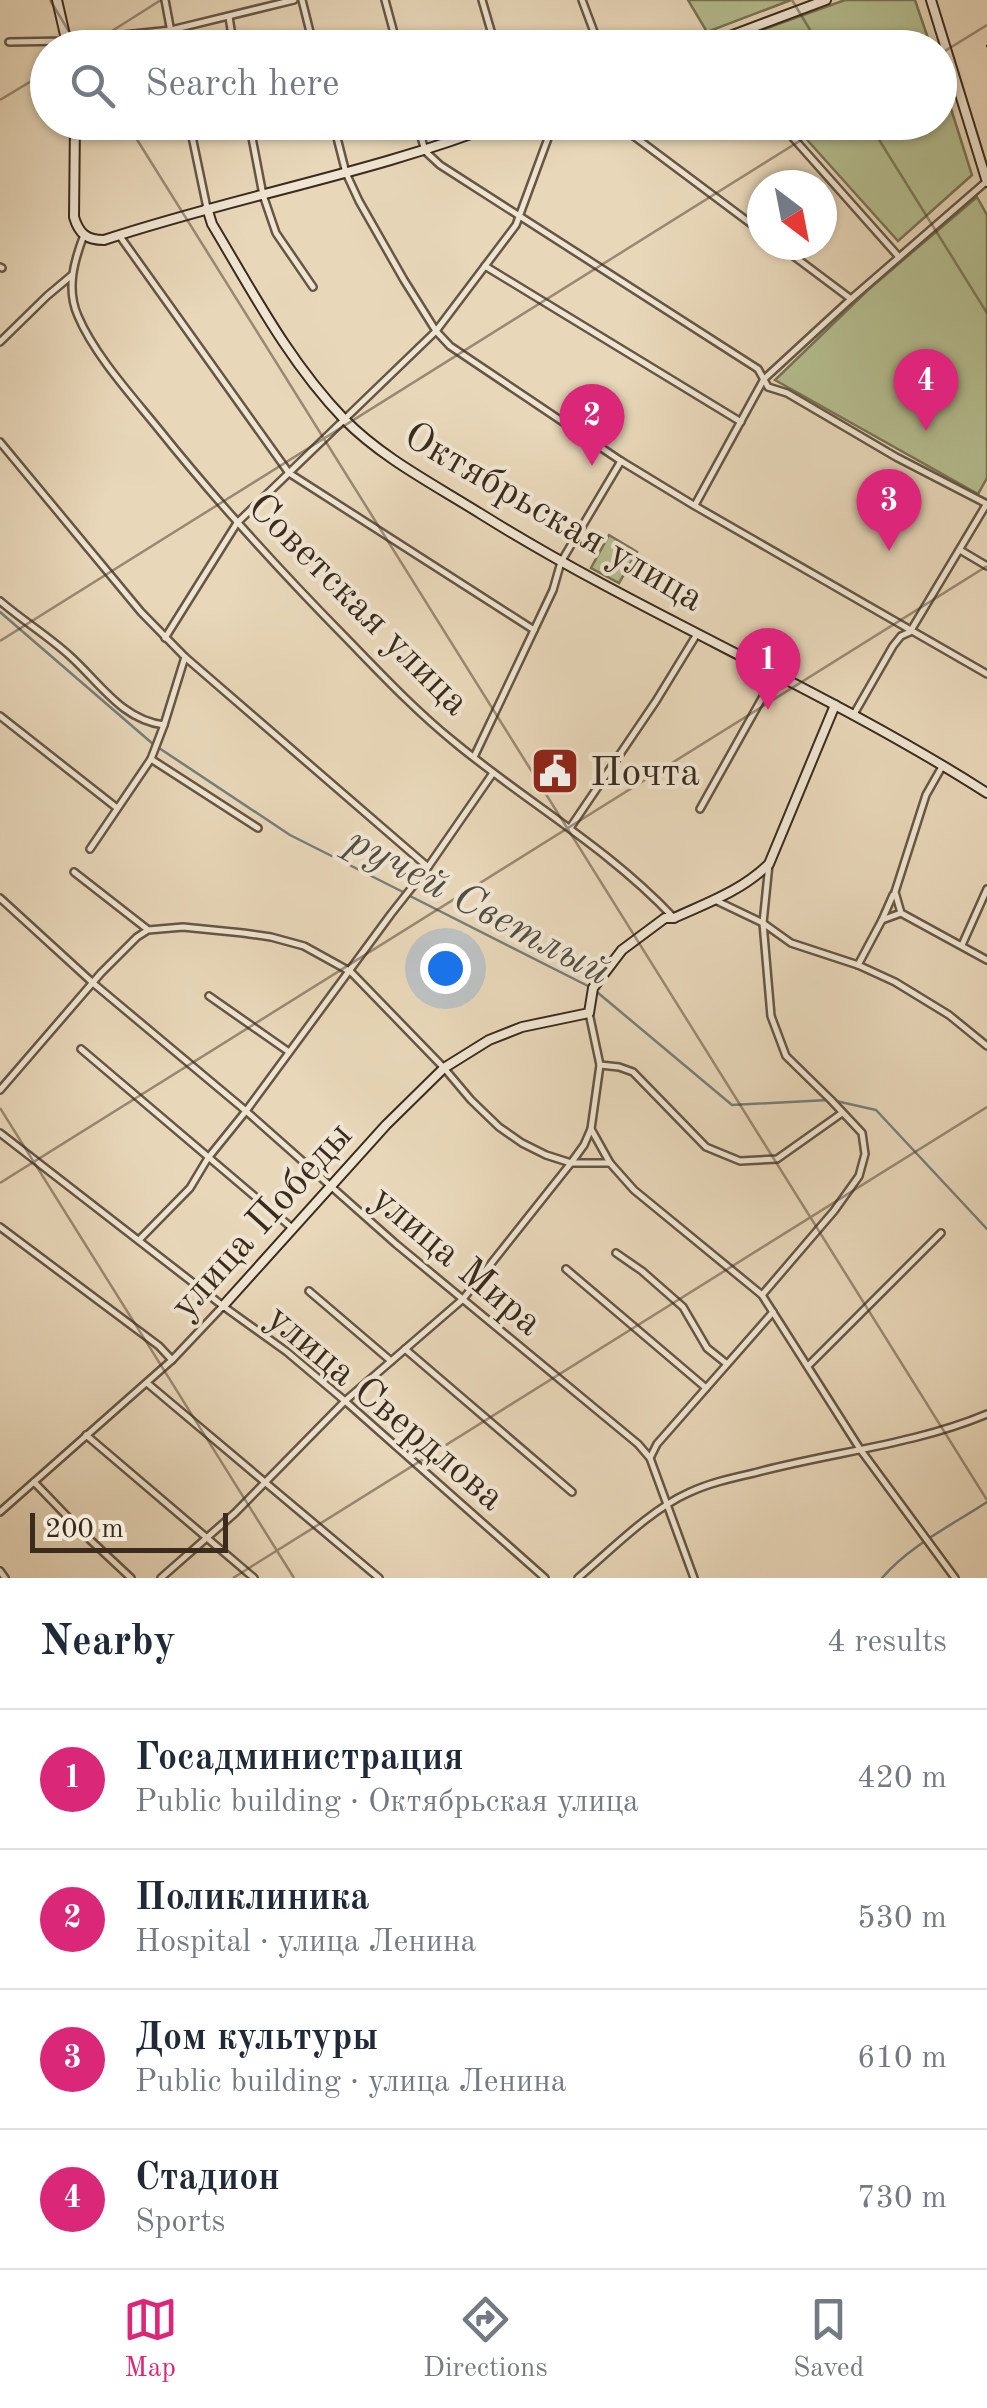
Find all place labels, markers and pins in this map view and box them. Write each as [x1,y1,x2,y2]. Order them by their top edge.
pin: 4 [894,348,958,431]
pin: 2 [560,384,624,466]
pin: 3 [856,468,922,551]
pin: 1 [736,628,800,710]
public building icon: Почта [529,745,581,797]
place label: Почта [590,755,700,795]

